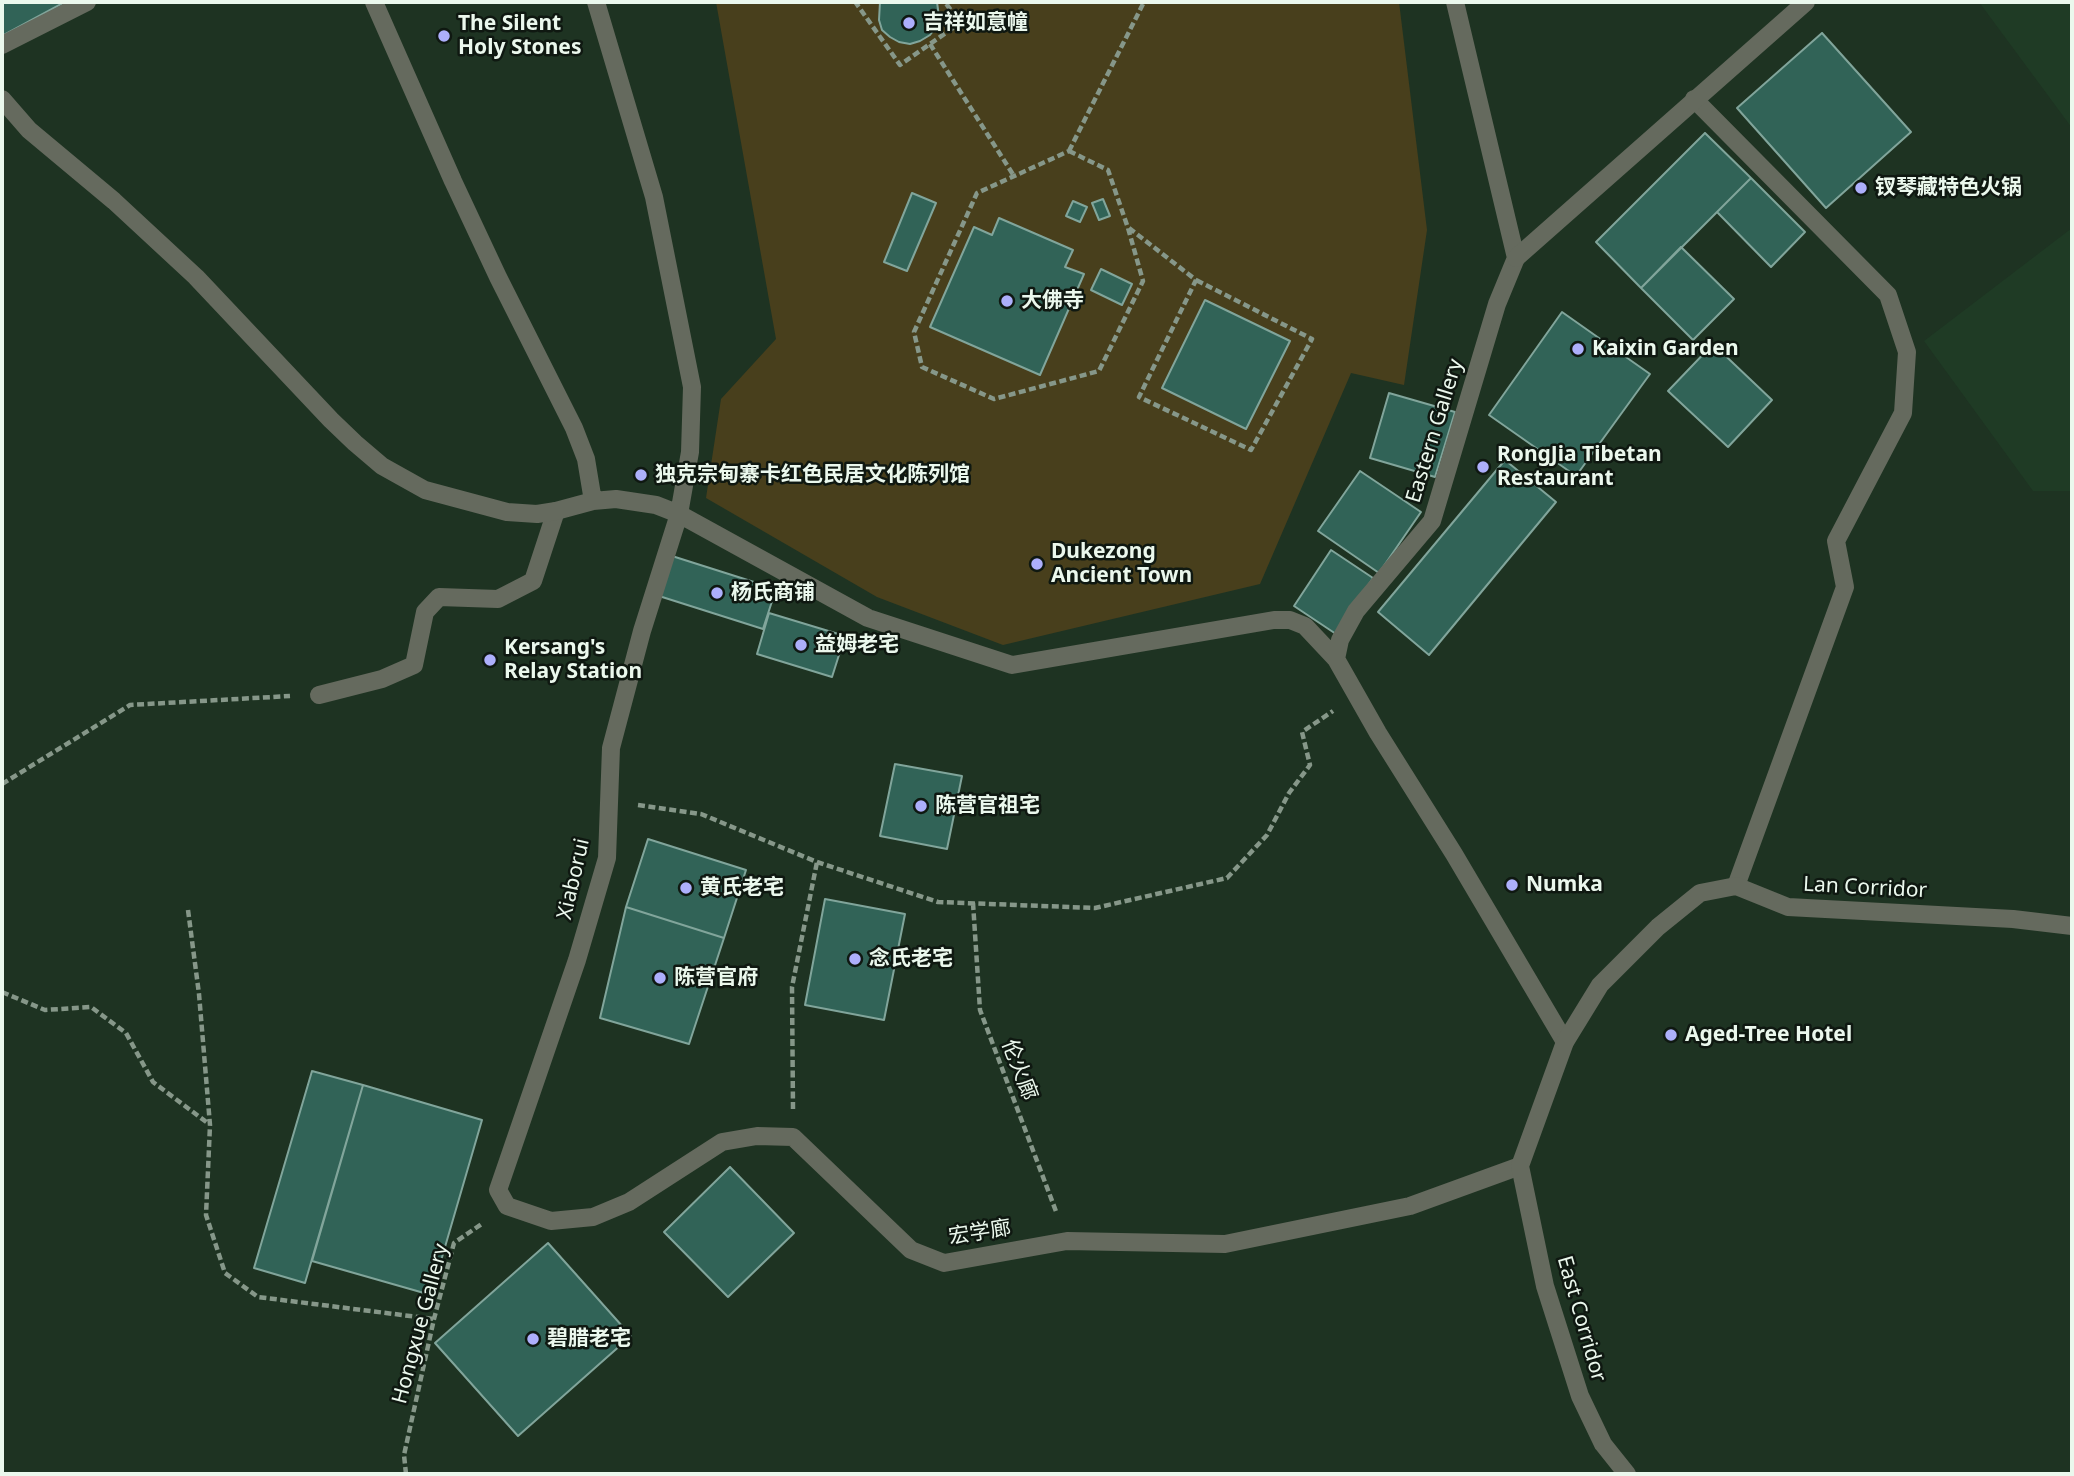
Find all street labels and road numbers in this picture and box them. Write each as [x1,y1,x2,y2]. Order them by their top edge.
street label: Eastern Gallery [1401,356,1469,506]
street label: Xiaborui [552,836,596,922]
street label: Lan Corridor [1802,872,1928,904]
street label: 伦火廊 [996,1036,1042,1104]
street label: 宏学廊 [947,1216,1013,1250]
street label: Hongxue Gallery [388,1241,454,1407]
street label: East Corridor [1551,1253,1611,1385]

